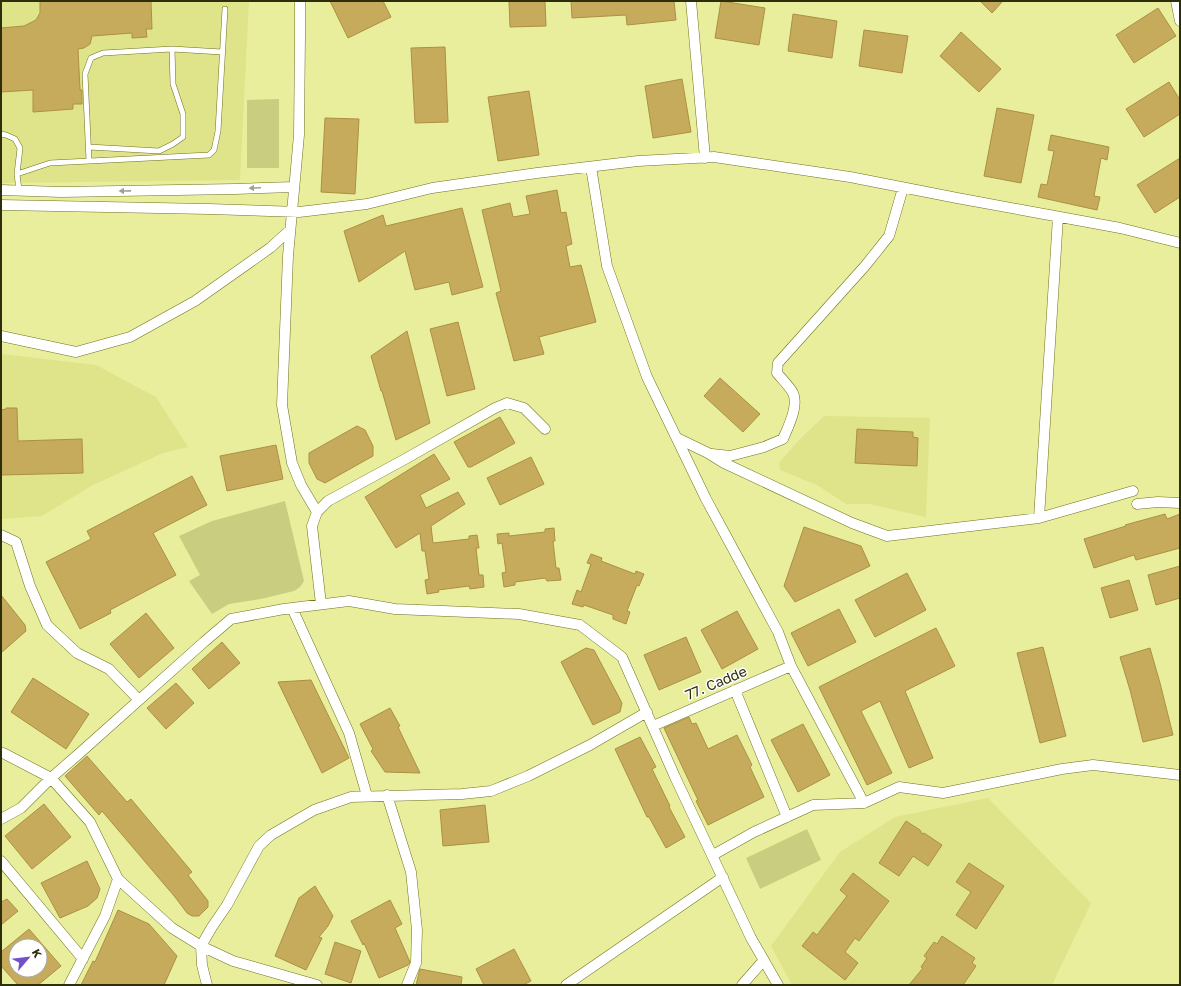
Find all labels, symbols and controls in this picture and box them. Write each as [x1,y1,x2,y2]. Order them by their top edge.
one-way arrow [249,185,261,192]
one-way arrow [118,188,131,194]
street label: 77. Cadde [682,662,749,703]
north arrow [8,938,48,978]
text: K [30,946,45,960]

